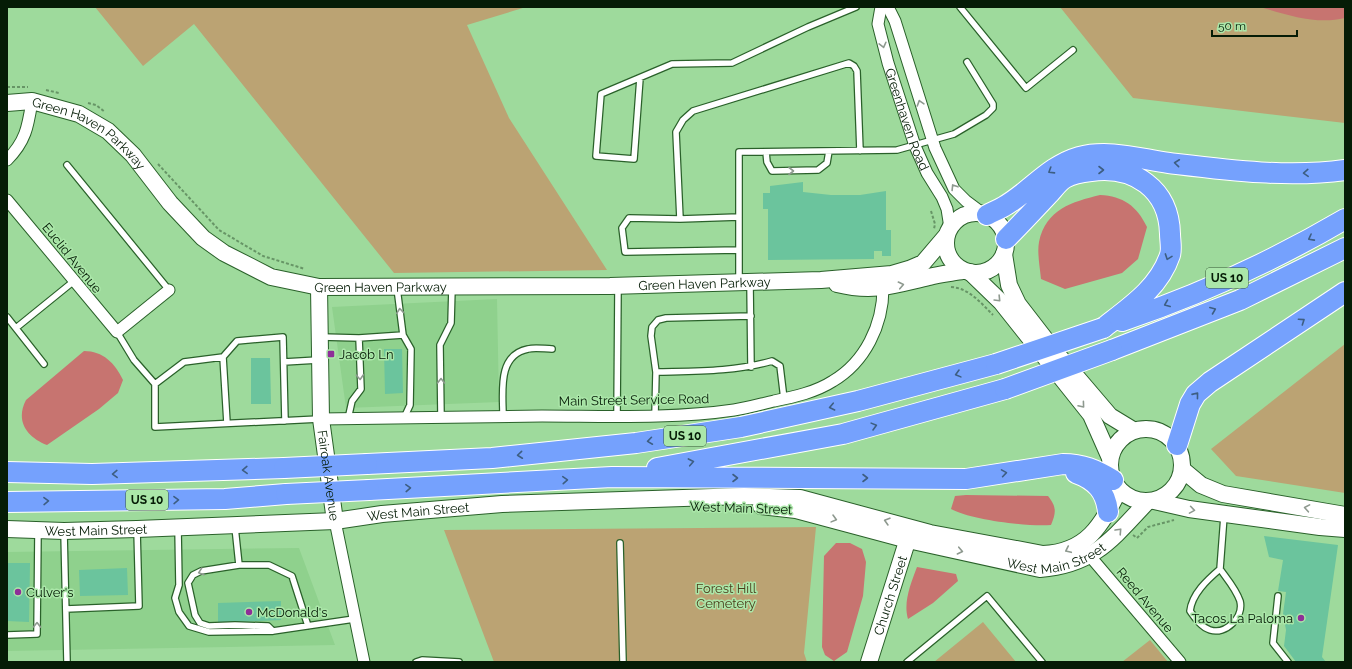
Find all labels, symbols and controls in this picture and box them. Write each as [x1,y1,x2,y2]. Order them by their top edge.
scale bar [1212,12,1297,38]
text: 50 m [1218,19,1246,33]
one-way arrow [879,42,887,48]
street label: Greenhaven Road [883,66,932,173]
street label: Green Haven Parkway [31,94,149,172]
one-way arrow [916,100,925,107]
one-way arrow [1174,159,1180,168]
one-way arrow [1048,166,1055,173]
one-way arrow [1098,166,1104,174]
one-way arrow [788,167,794,175]
one-way arrow [1303,168,1309,177]
one-way arrow [951,184,959,191]
street label: Euclid Avenue [39,220,105,296]
one-way arrow [1308,233,1315,241]
one-way arrow [1165,254,1173,261]
road number: US 10 [1206,268,1248,288]
street label: Green Haven Parkway [638,274,771,293]
street label: Green Haven Parkway [313,279,447,295]
one-way arrow [898,281,904,289]
one-way arrow [993,294,1001,302]
one-way arrow [1164,299,1171,307]
one-way arrow [1210,307,1217,315]
one-way arrow [395,308,404,314]
one-way arrow [1298,318,1305,326]
place label: Jacob Ln [339,347,394,362]
marker: Jacob Ln [326,349,336,359]
one-way arrow [955,369,962,378]
one-way arrow [356,374,365,380]
one-way arrow [437,378,445,384]
street label: Main Street Service Road [559,391,709,409]
one-way arrow [1191,393,1198,400]
one-way arrow [1078,401,1085,408]
one-way arrow [829,402,835,410]
one-way arrow [870,422,877,431]
road number: US 10 [664,426,706,446]
street label: Fairoak Avenue [315,429,342,522]
one-way arrow [647,436,653,445]
one-way arrow [517,450,523,459]
one-way arrow [688,458,694,466]
one-way arrow [242,465,248,474]
one-way arrow [112,469,118,478]
one-way arrow [1001,469,1007,478]
one-way arrow [732,473,738,482]
one-way arrow [862,474,868,482]
one-way arrow [562,475,568,484]
one-way arrow [405,484,411,492]
road number: US 10 [126,490,168,510]
one-way arrow [173,495,179,504]
one-way arrow [43,497,49,505]
street label: West Main Street [366,499,471,524]
street label: West Main Street [690,499,793,517]
one-way arrow [1304,504,1310,512]
one-way arrow [1189,505,1195,514]
one-way arrow [831,515,838,523]
one-way arrow [883,517,890,526]
street label: West Main Street [44,521,148,539]
one-way arrow [1115,529,1122,536]
street label: West Main Street [1006,539,1109,576]
one-way arrow [1065,545,1072,553]
one-way arrow [957,546,964,554]
street label: Church Street [870,553,910,637]
street label: Reed Avenue [1113,564,1177,636]
one-way arrow [197,567,204,576]
park label: Forest Hill Cemetery [696,581,757,611]
place label: Culver's [26,585,74,600]
marker: Culver's [13,587,23,597]
place label: McDonald's [257,605,327,620]
marker: McDonald's [244,607,254,617]
place label: Tacos La Paloma [1192,611,1293,626]
marker: Tacos La Paloma [1296,613,1306,623]
one-way arrow [33,622,41,628]

